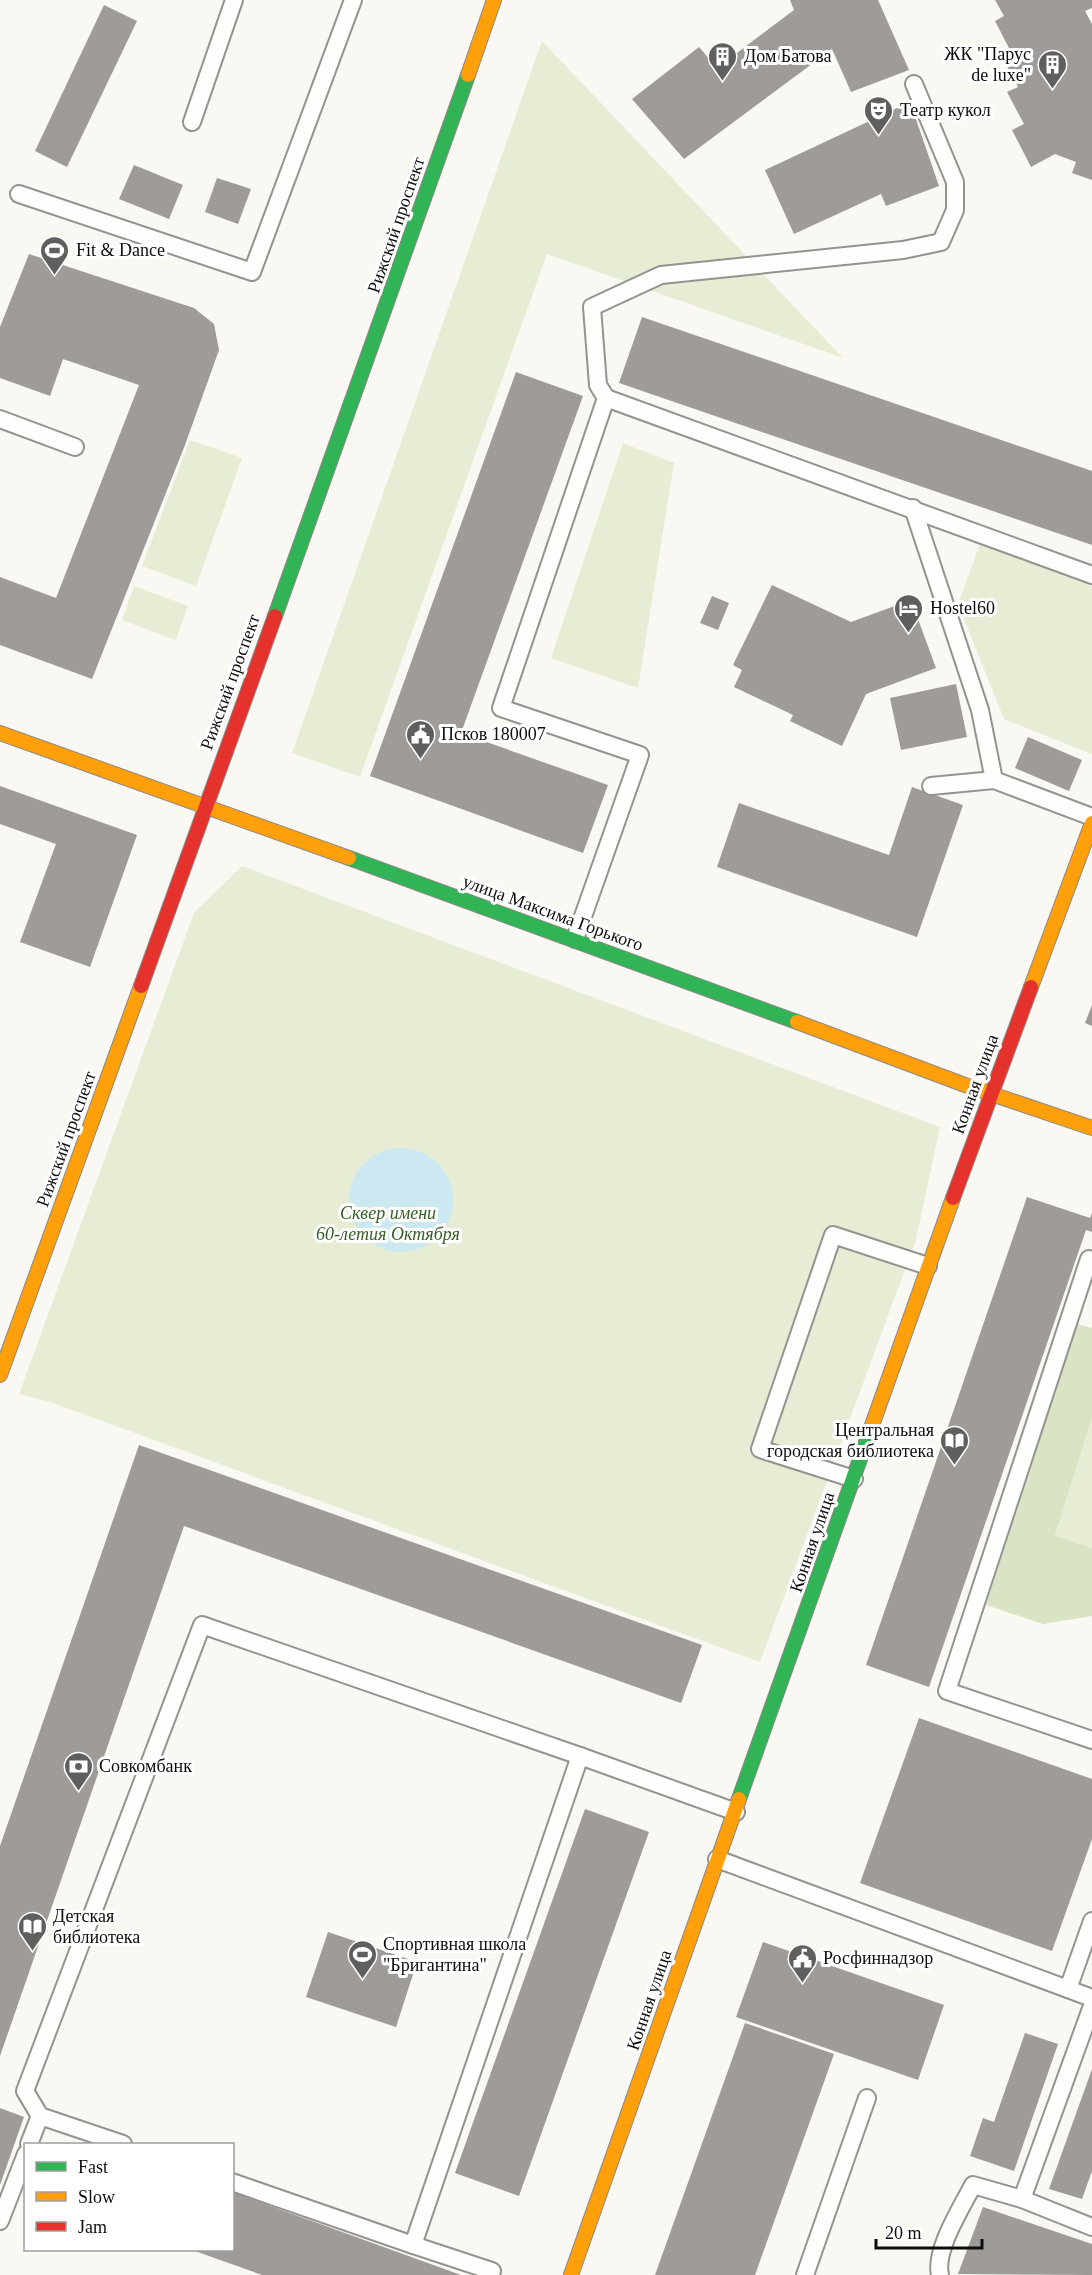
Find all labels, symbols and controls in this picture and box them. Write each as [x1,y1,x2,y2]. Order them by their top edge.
building icon: Дом Батова [707,40,739,82]
place label: ЖК "Парус de luxe" [944,44,1031,85]
place label: Дом Батова [744,46,832,66]
building icon: ЖК "Парус de luxe" [1036,48,1068,90]
theatre icon: Театр кукол [863,94,895,136]
place label: Театр кукол [900,100,991,120]
street label: Рижский проспект [363,154,429,296]
sports icon: Fit & Dance [39,234,71,276]
place label: Fit & Dance [76,240,165,260]
hotel icon: Hostel60 [893,592,925,634]
place label: Hostel60 [930,598,995,618]
street label: Рижский проспект [196,612,264,752]
public building icon: Псков 180007 [404,718,436,760]
place label: Псков 180007 [441,724,546,744]
street label: улица Максима Горького [460,871,646,955]
street label: Конная улица [948,1031,1002,1137]
street label: Рижский проспект [32,1069,100,1209]
park label: Сквер имени 60-летия Октября [316,1203,460,1244]
place label: Центральная городская библиотека [767,1420,934,1461]
library icon: Центральная городская библиотека [939,1424,971,1466]
street label: Конная улица [786,1489,838,1595]
bank icon: Совкомбанк [62,1750,94,1792]
place label: Совкомбанк [99,1756,192,1776]
place label: Детская библиотека [53,1906,140,1947]
library icon: Детская библиотека [16,1910,48,1952]
place label: Спортивная школа "Бригантина" [383,1934,526,1975]
sports icon: Спортивная школа "Бригантина" [346,1938,378,1980]
public building icon: Росфиннадзор [786,1942,818,1984]
street label: Конная улица [623,1947,675,2053]
place label: Росфиннадзор [823,1948,933,1968]
legend [24,2143,234,2251]
text: Fast [78,2157,108,2177]
text: Slow [78,2187,115,2207]
scale bar [876,2212,982,2250]
text: Jam [78,2217,107,2237]
text: 20 m [885,2223,922,2243]

